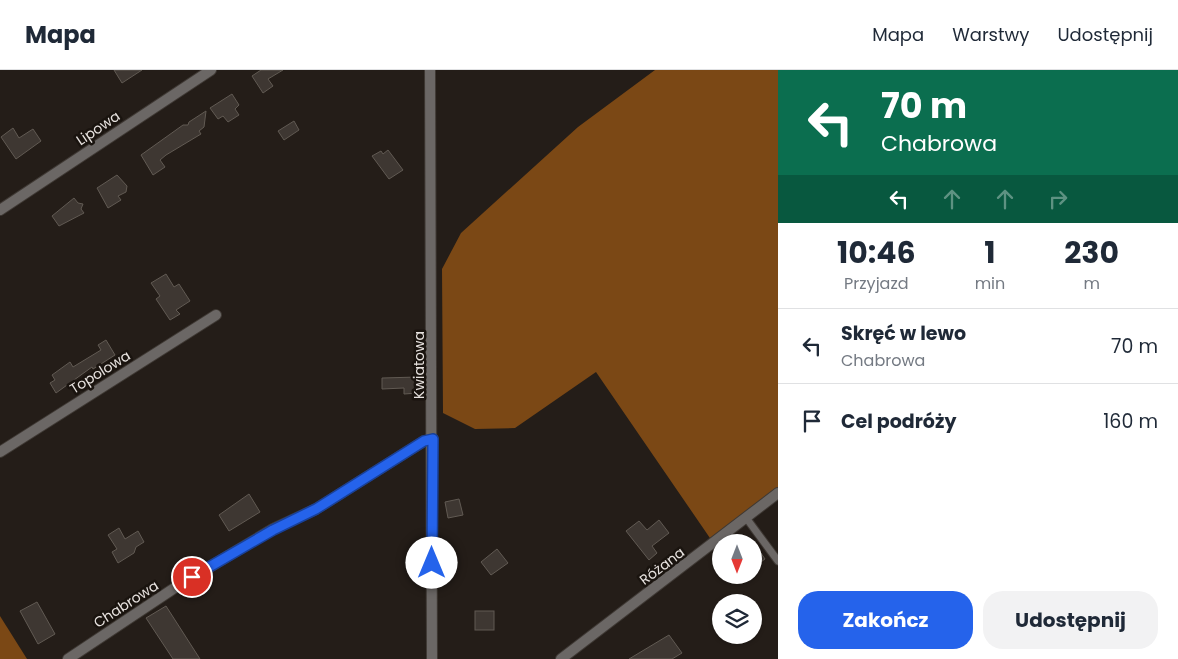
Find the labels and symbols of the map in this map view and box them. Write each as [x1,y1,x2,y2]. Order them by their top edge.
street label: Lipowa [72,106,124,150]
street label: Kwiatowa [409,331,429,399]
street label: Topolowa [66,345,134,399]
north arrow [712,534,762,584]
position arrow [405,536,457,588]
street label: Różana [635,542,689,590]
pin [171,556,213,598]
street label: Chabrowa [90,576,162,632]

